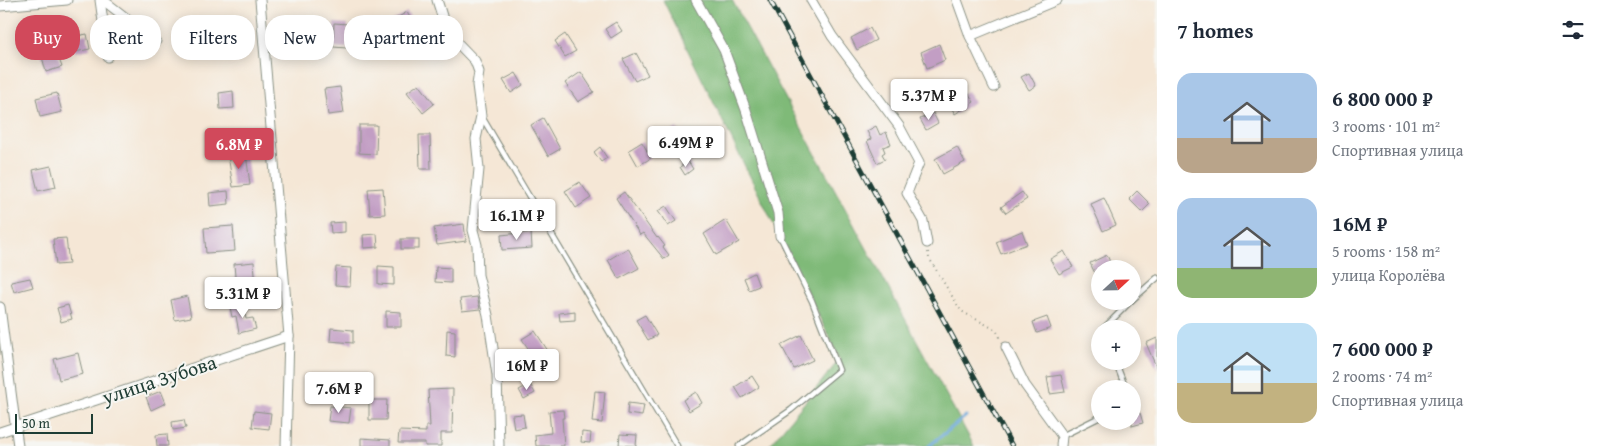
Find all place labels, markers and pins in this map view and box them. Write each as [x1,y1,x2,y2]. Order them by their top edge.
pin: 5.37M ₽ [883,78,975,121]
pin: 6.49M ₽ [640,126,732,168]
pin: 6.8M ₽ [198,128,280,170]
pin: 16.1M ₽ [471,198,563,241]
pin: 5.31M ₽ [197,276,289,319]
pin: 16M ₽ [492,348,562,391]
pin: 7.6M ₽ [298,372,380,414]

